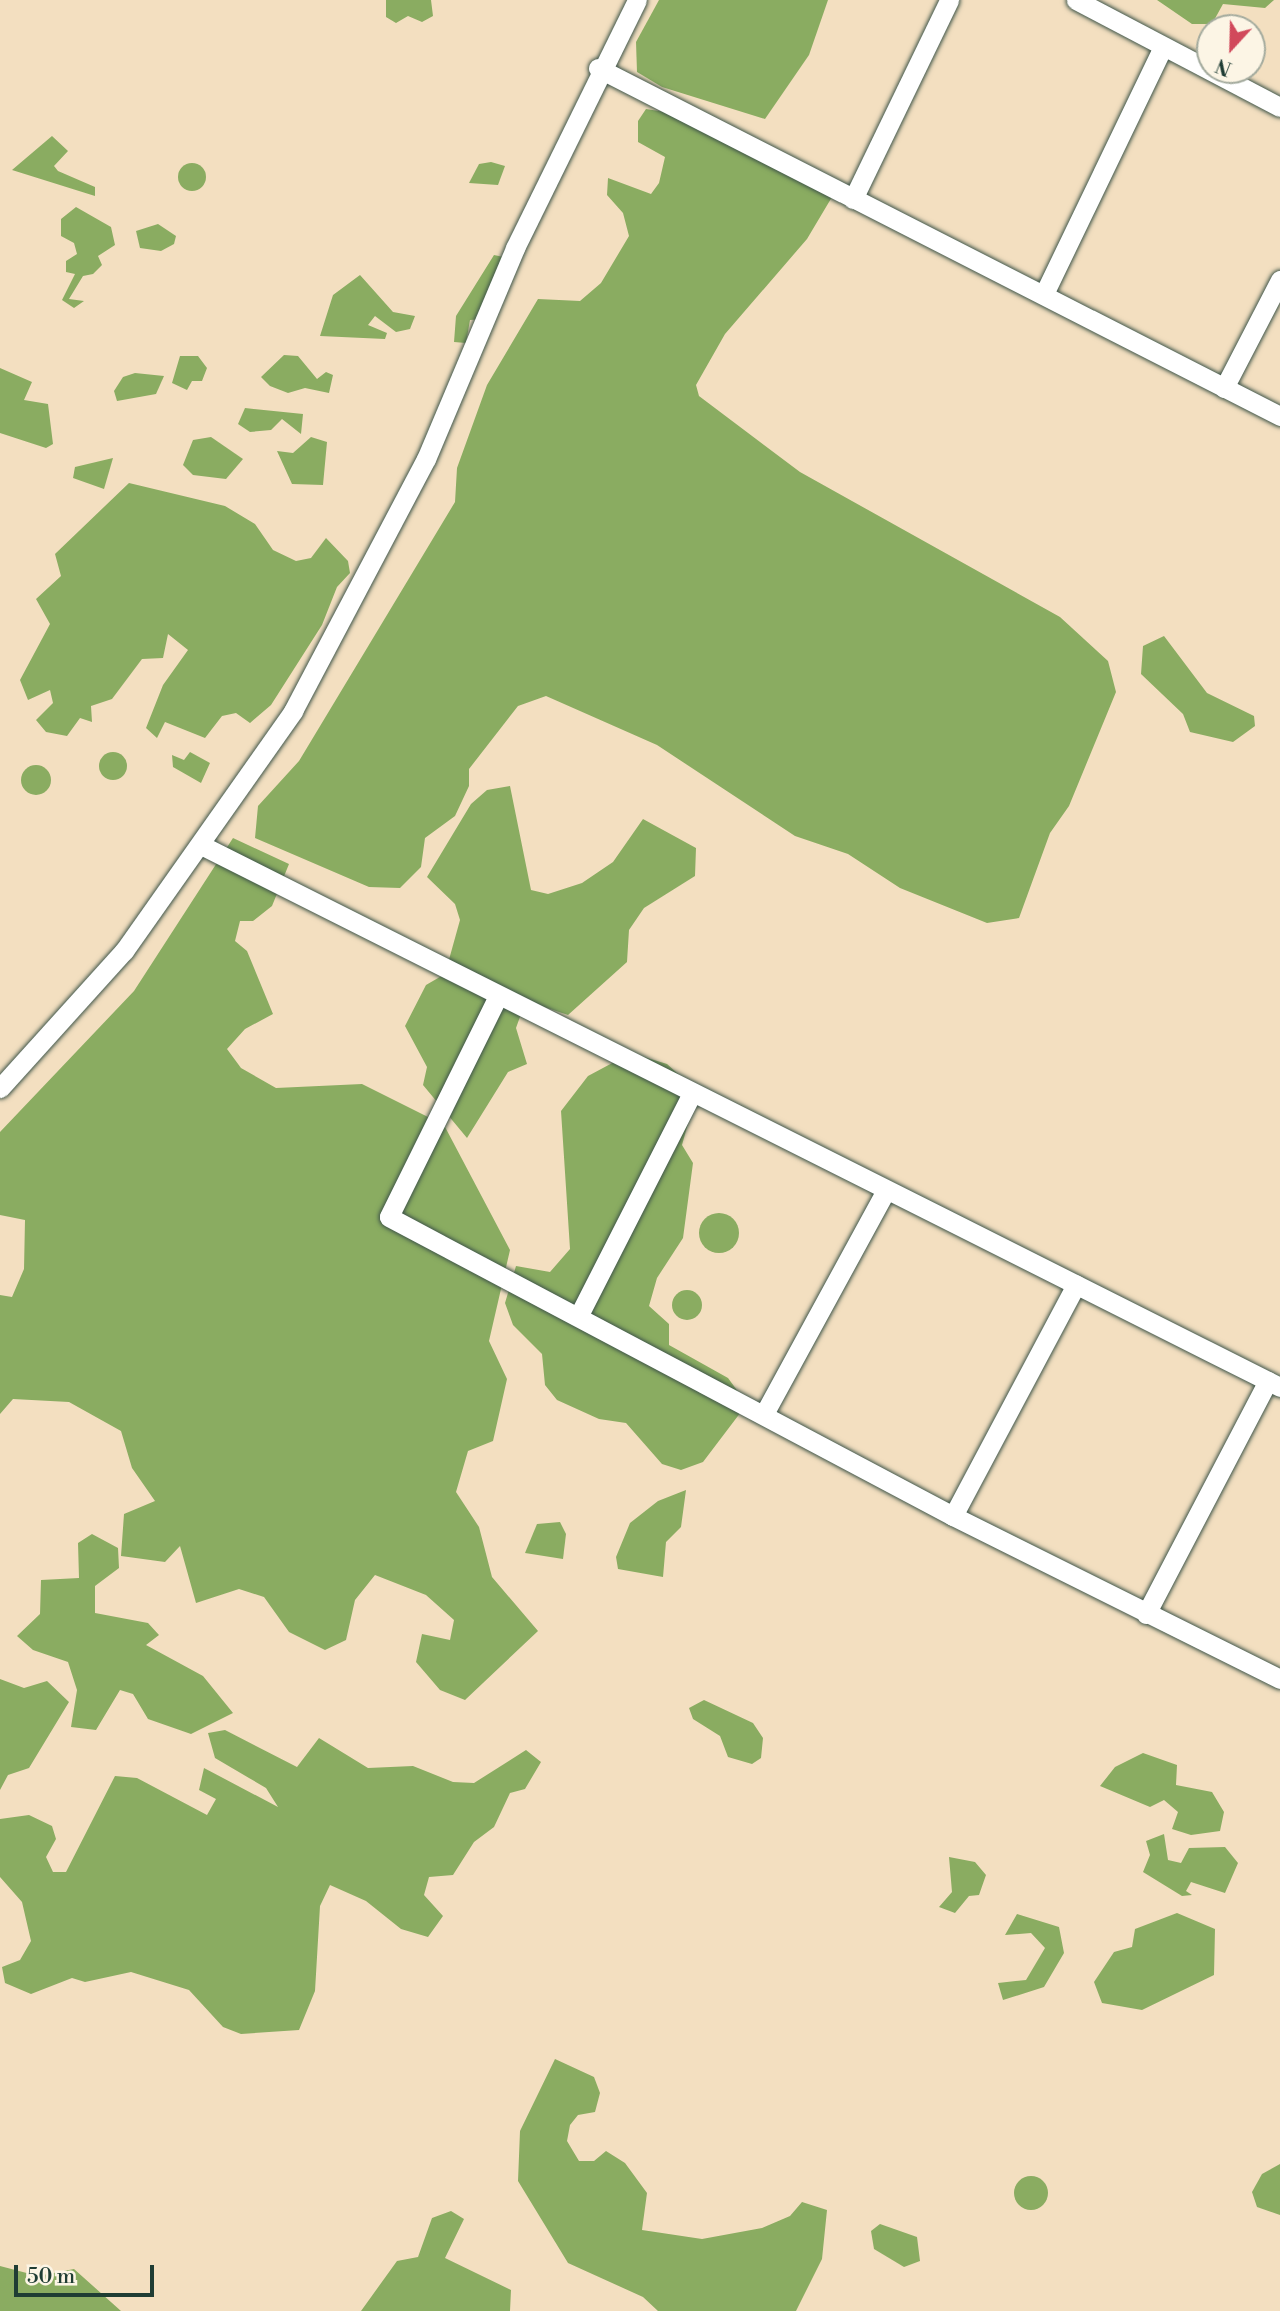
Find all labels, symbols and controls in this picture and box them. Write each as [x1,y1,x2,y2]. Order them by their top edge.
north arrow [1196,14,1266,84]
text: N [1212,53,1235,81]
scale bar [18,2252,158,2296]
text: 50 m [27,2264,75,2290]

